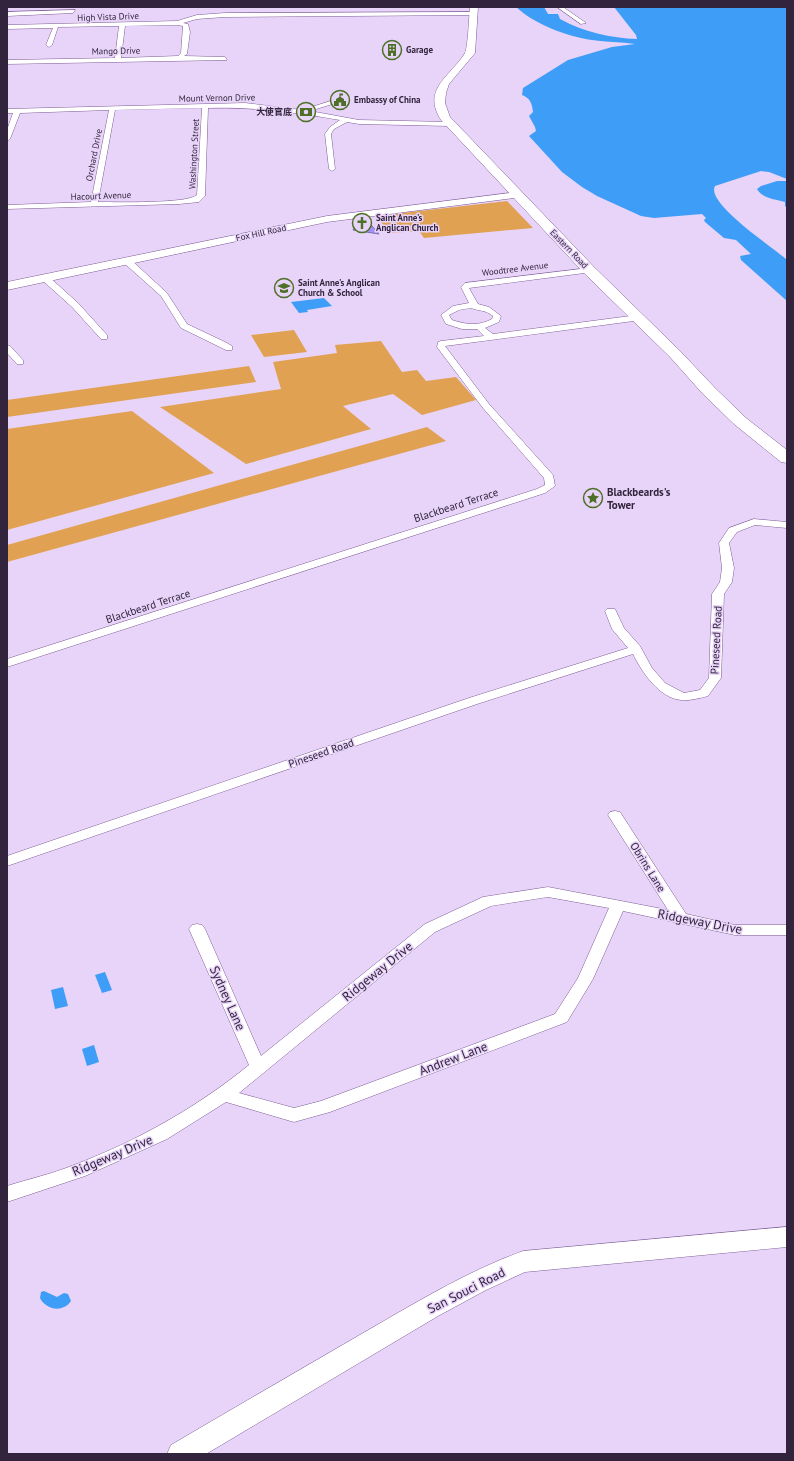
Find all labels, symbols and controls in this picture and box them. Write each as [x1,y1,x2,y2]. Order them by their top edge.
street label: High Vista Drive [77,10,139,23]
building icon: Garage [381,39,403,61]
place label: Garage [406,44,433,55]
street label: Mango Drive [92,45,141,56]
public building icon: Embassy of China [329,89,351,111]
street label: Mount Vernon Drive [179,91,256,104]
place label: Embassy of China [354,94,421,105]
bank icon: 大使官底 [295,101,317,123]
place label: 大使官底 [256,106,292,117]
street label: Washington Street [186,118,201,189]
street label: Orchard Drive [83,127,104,182]
street label: Hacourt Avenue [70,189,132,202]
church icon: Saint Anne's Anglican Church [351,212,373,234]
place label: Saint Anne's Anglican Church [376,212,439,233]
street label: Fox Hill Road [235,222,287,243]
street label: Eastern Road [548,227,591,271]
street label: Woodtree Avenue [481,259,549,278]
school or university icon: Saint Anne's Anglican Church & School [273,277,295,299]
place label: Saint Anne's Anglican Church & School [298,277,380,298]
street label: Blackbeard Terrace [412,485,500,525]
place label: Blackbeards's Tower [607,485,671,512]
place icon: Blackbeards's Tower [582,487,604,509]
street label: Blackbeard Terrace [104,586,192,626]
street label: Pineseed Road [707,605,725,675]
street label: Pineseed Road [286,735,356,771]
street label: Obrins Lane [627,839,669,895]
street label: Ridgeway Drive [656,905,744,938]
street label: Ridgeway Drive [339,938,416,1005]
street label: Sydney Lane [206,963,249,1033]
street label: Andrew Lane [417,1038,490,1079]
street label: Ridgeway Drive [69,1131,155,1180]
street label: San Souci Road [424,1264,508,1317]

